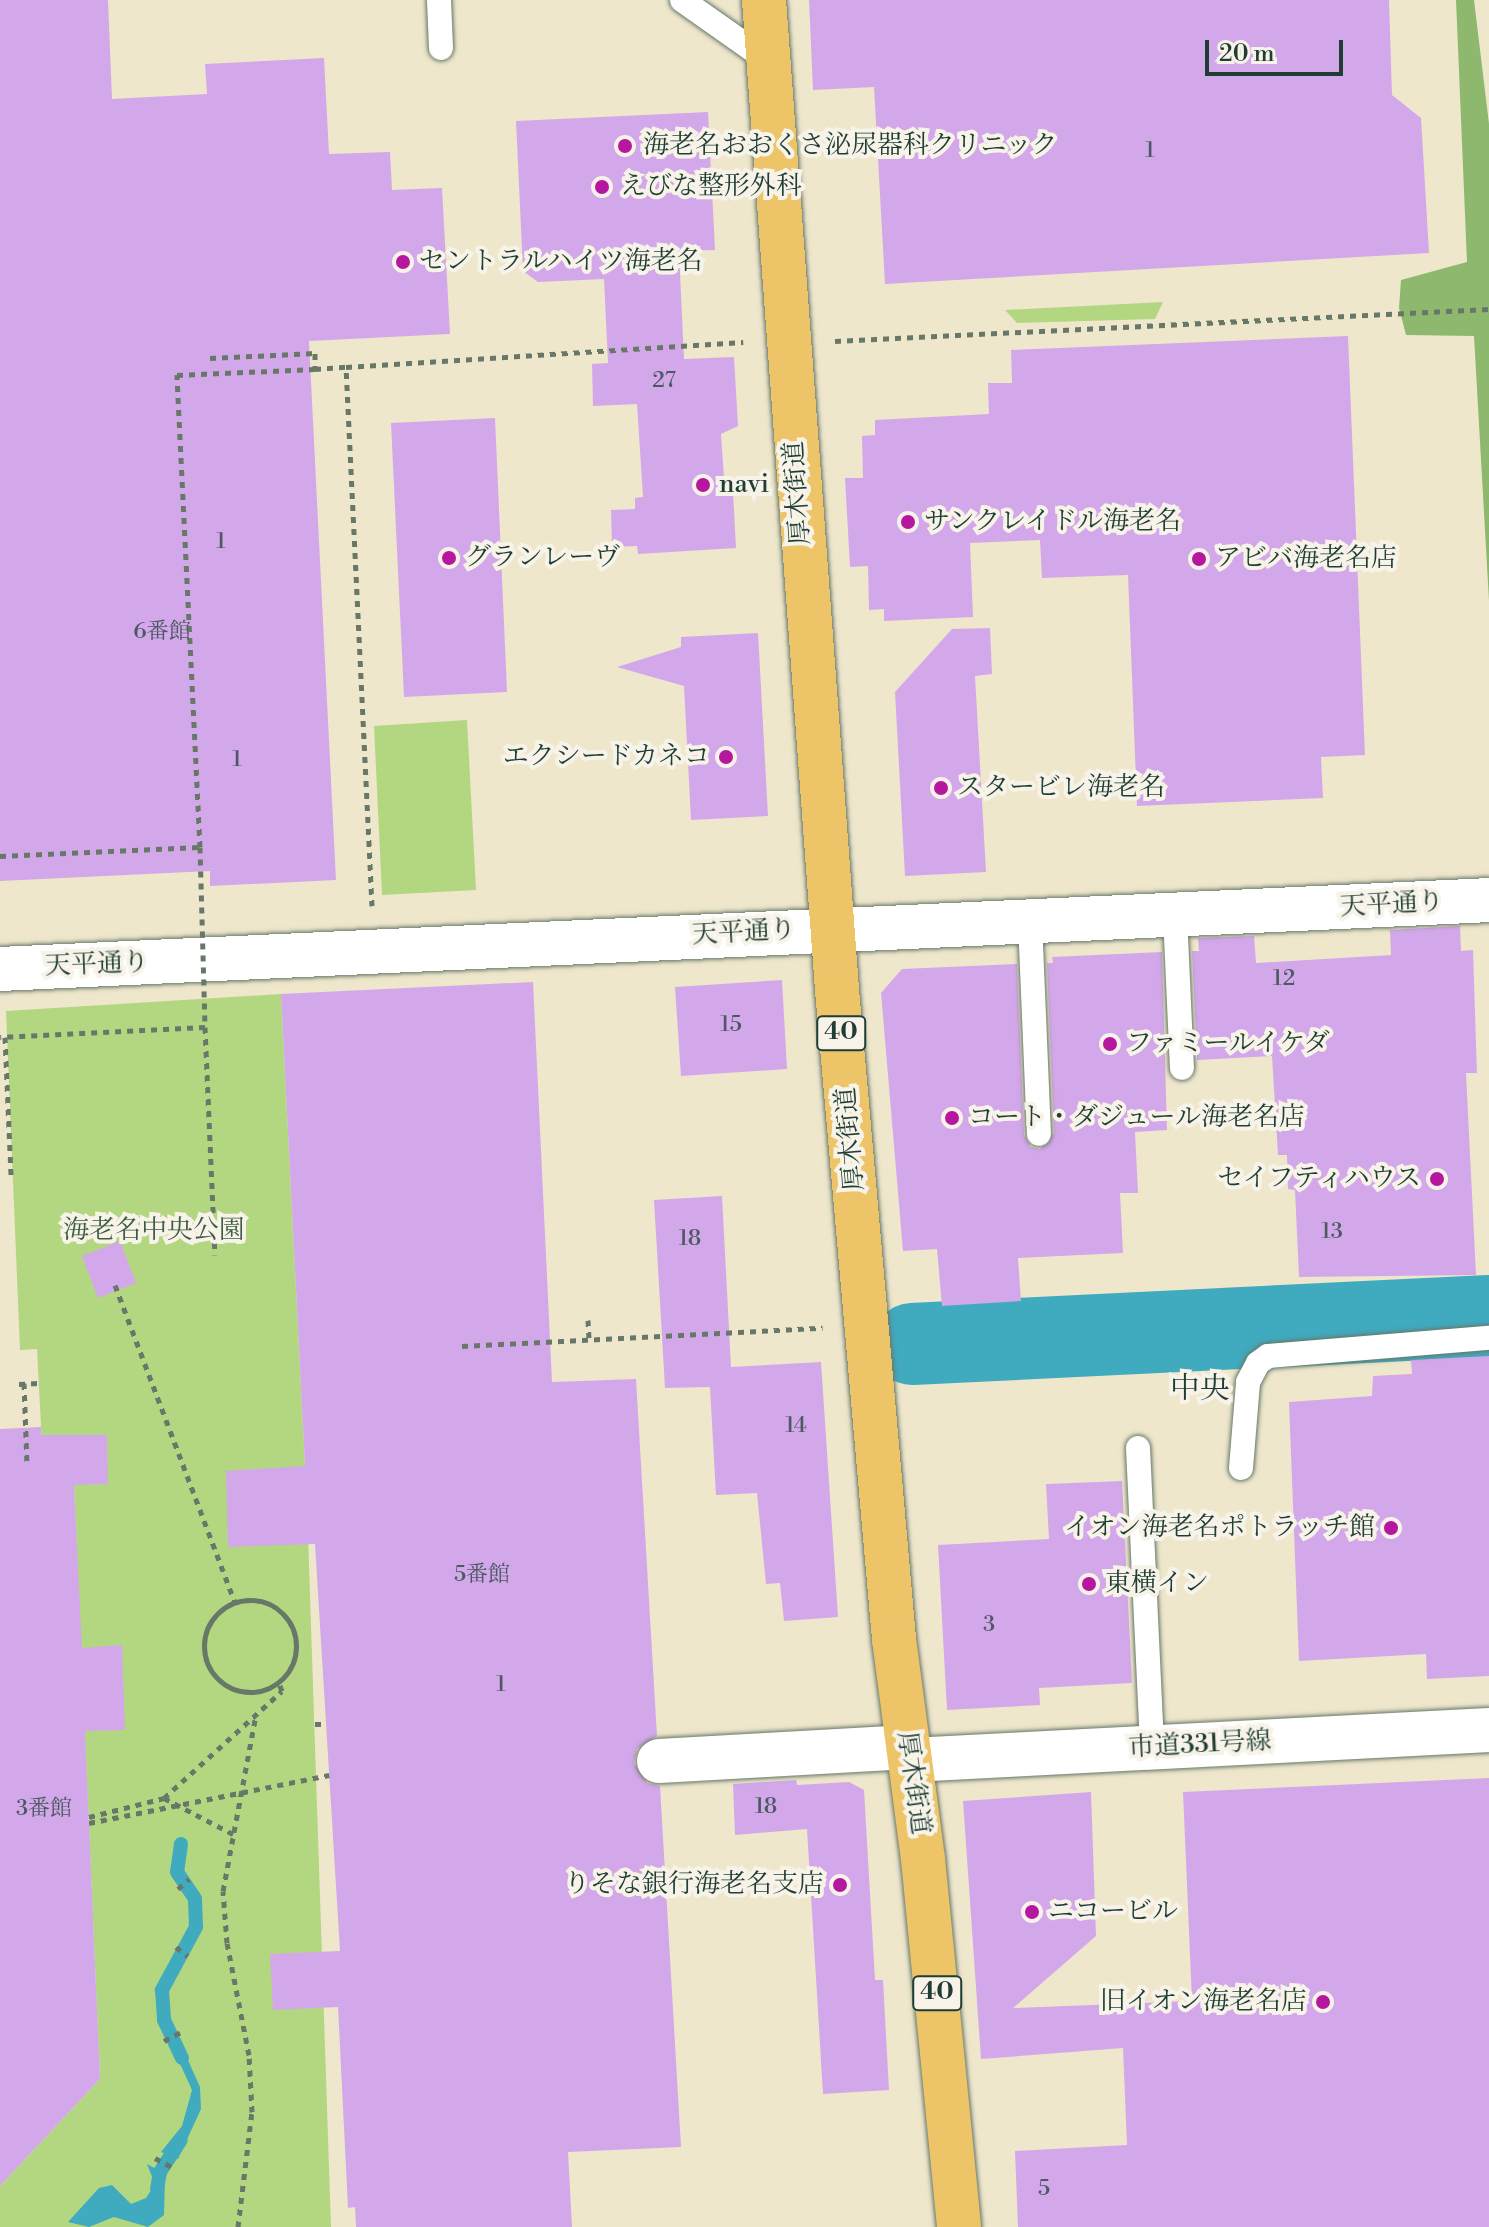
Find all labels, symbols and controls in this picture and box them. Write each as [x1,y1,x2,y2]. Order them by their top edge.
scale bar [1209,24,1347,74]
text: 20 m [1219,39,1275,69]
place label: 海老名おおくさ泌尿器科クリニック [643,130,1059,162]
marker: 海老名おおくさ泌尿器科クリニック [614,135,636,157]
house number: 1 [1145,138,1155,164]
place label: えびな整形外科 [620,171,802,203]
marker: えびな整形外科 [591,176,613,198]
place label: セントラルハイツ海老名 [419,246,705,278]
marker: セントラルハイツ海老名 [394,253,412,271]
house number: 27 [652,368,676,394]
street label: 厚木街道 [779,440,817,546]
place label: navi [719,469,769,501]
marker: navi [694,476,712,494]
place label: サンクレイドル海老名 [924,506,1184,538]
marker: サンクレイドル海老名 [899,513,917,531]
house number: 1 [216,529,226,555]
place label: グランレーヴ [465,542,621,574]
place label: アビバ海老名店 [1215,543,1397,575]
marker: グランレーヴ [440,549,458,567]
marker: アビバ海老名店 [1190,550,1208,568]
house number: 6番館 [133,619,191,645]
place label: エクシードカネコ [502,741,710,773]
house number: 1 [232,747,242,773]
marker: エクシードカネコ [717,748,735,766]
place label: スタービレ海老名 [957,772,1165,804]
marker: スタービレ海老名 [932,779,950,797]
street label: 天平通り [1339,887,1445,923]
street label: 天平通り [691,915,797,951]
street label: 天平通り [44,948,150,982]
house number: 12 [1273,966,1295,992]
house number: 15 [720,1012,742,1038]
road number: 40 [815,1013,867,1053]
place label: ファミールイケダ [1126,1028,1334,1060]
marker: ファミールイケダ [1101,1035,1119,1053]
street label: 厚木街道 [831,1086,871,1192]
place label: コート・ダジュール海老名店 [968,1102,1306,1134]
marker: コート・ダジュール海老名店 [943,1109,961,1127]
place label: セイフティハウス [1213,1163,1421,1195]
marker: セイフティハウス [1428,1170,1446,1188]
park label: 海老名中央公園 [63,1215,245,1247]
house number: 13 [1321,1219,1343,1245]
house number: 18 [679,1226,701,1252]
district label: 中央 [1170,1371,1230,1407]
house number: 14 [785,1413,807,1439]
place label: イオン海老名ポトラッチ館 [1063,1512,1375,1544]
marker: イオン海老名ポトラッチ館 [1382,1519,1400,1537]
house number: 5番館 [454,1562,510,1588]
place label: 東横イン [1105,1568,1209,1600]
marker: 東横イン [1080,1575,1098,1593]
house number: 3 [983,1612,995,1638]
house number: 1 [496,1672,506,1698]
street label: 市道331号線 [1128,1726,1272,1764]
street label: 厚木街道 [890,1729,936,1837]
house number: 18 [755,1794,777,1820]
house number: 3番館 [16,1796,72,1822]
place label: りそな銀行海老名支店 [564,1869,824,1901]
marker: りそな銀行海老名支店 [831,1876,849,1894]
place label: ニコービル [1048,1896,1178,1928]
marker: ニコービル [1023,1903,1041,1921]
road number: 40 [911,1973,963,2013]
place label: 旧イオン海老名店 [1099,1986,1307,2018]
marker: 旧イオン海老名店 [1314,1993,1332,2011]
house number: 5 [1038,2176,1050,2202]

